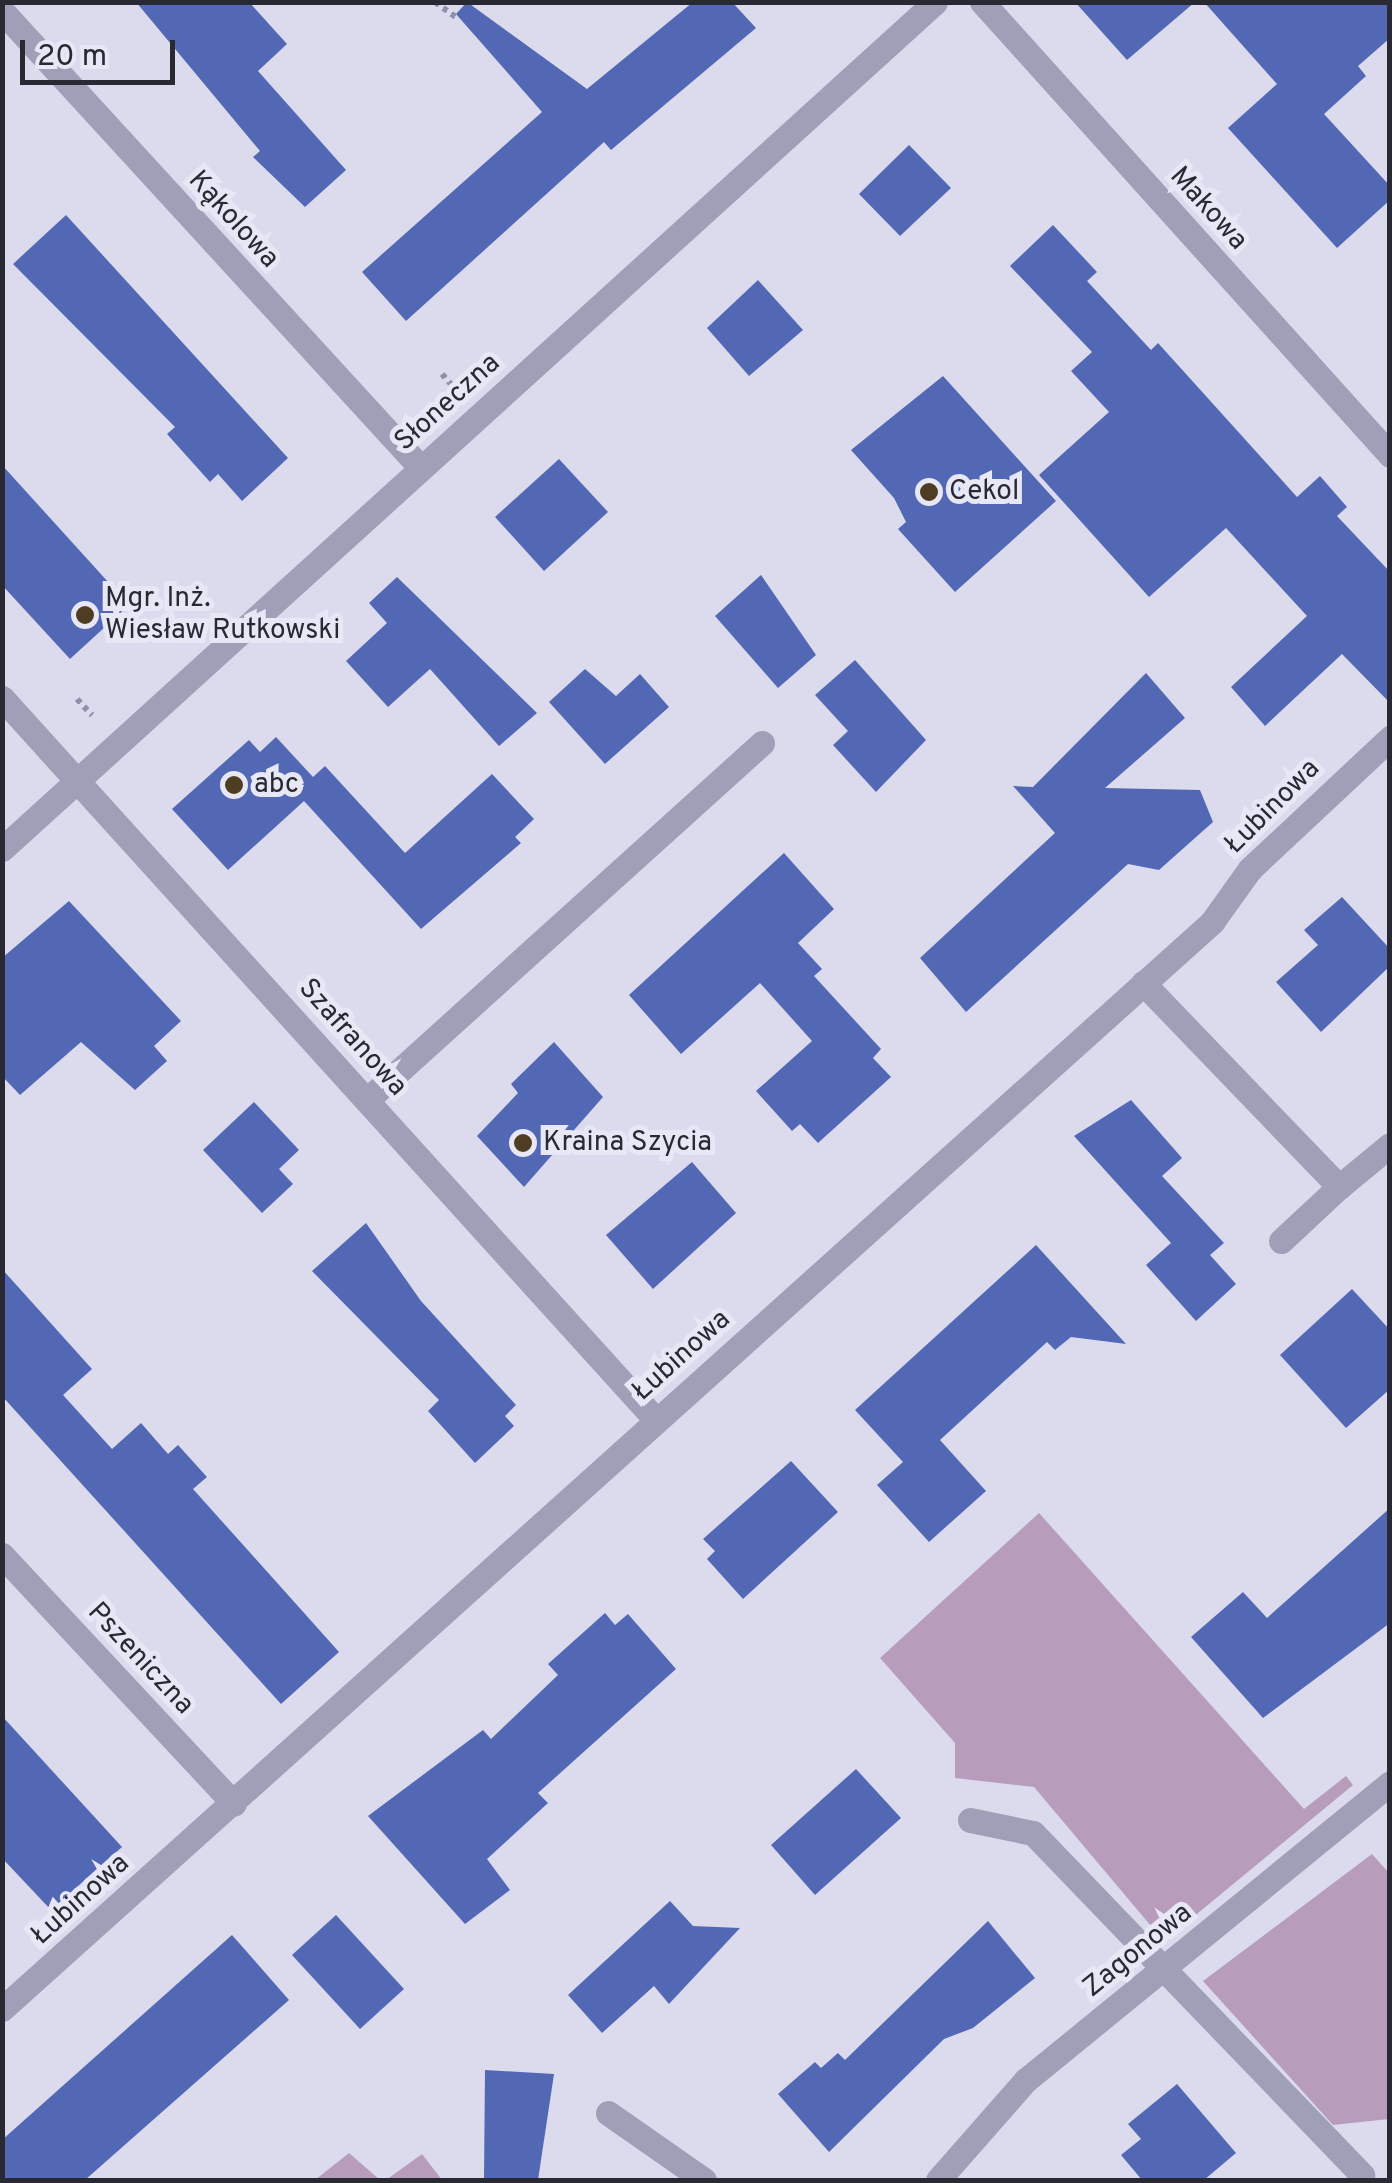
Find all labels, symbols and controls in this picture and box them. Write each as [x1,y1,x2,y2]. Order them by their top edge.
scale bar [25,20,180,82]
text: 20 m [37,39,107,76]
street label: Makowa [1162,161,1254,257]
street label: Kąkolowa [181,164,285,276]
street label: Słoneczna [389,347,507,459]
place label: Cekol [949,475,1019,509]
marker: Cekol [918,481,940,503]
place label: Mgr. Inż. Wiesław Rutkowski [105,582,340,648]
marker: Mgr. Inż. Wiesław Rutkowski [74,604,96,626]
street label: Łubinowa [1219,753,1327,861]
place label: abc [254,768,299,802]
marker: abc [223,774,245,796]
street label: Szafranowa [291,972,413,1104]
place label: Kraina Szycia [543,1126,712,1160]
marker: Kraina Szycia [512,1132,534,1154]
street label: Łubinowa [626,1303,738,1409]
street label: Pszeniczna [80,1596,200,1722]
street label: Łubinowa [25,1847,137,1953]
street label: Zagonowa [1077,1897,1199,2005]

